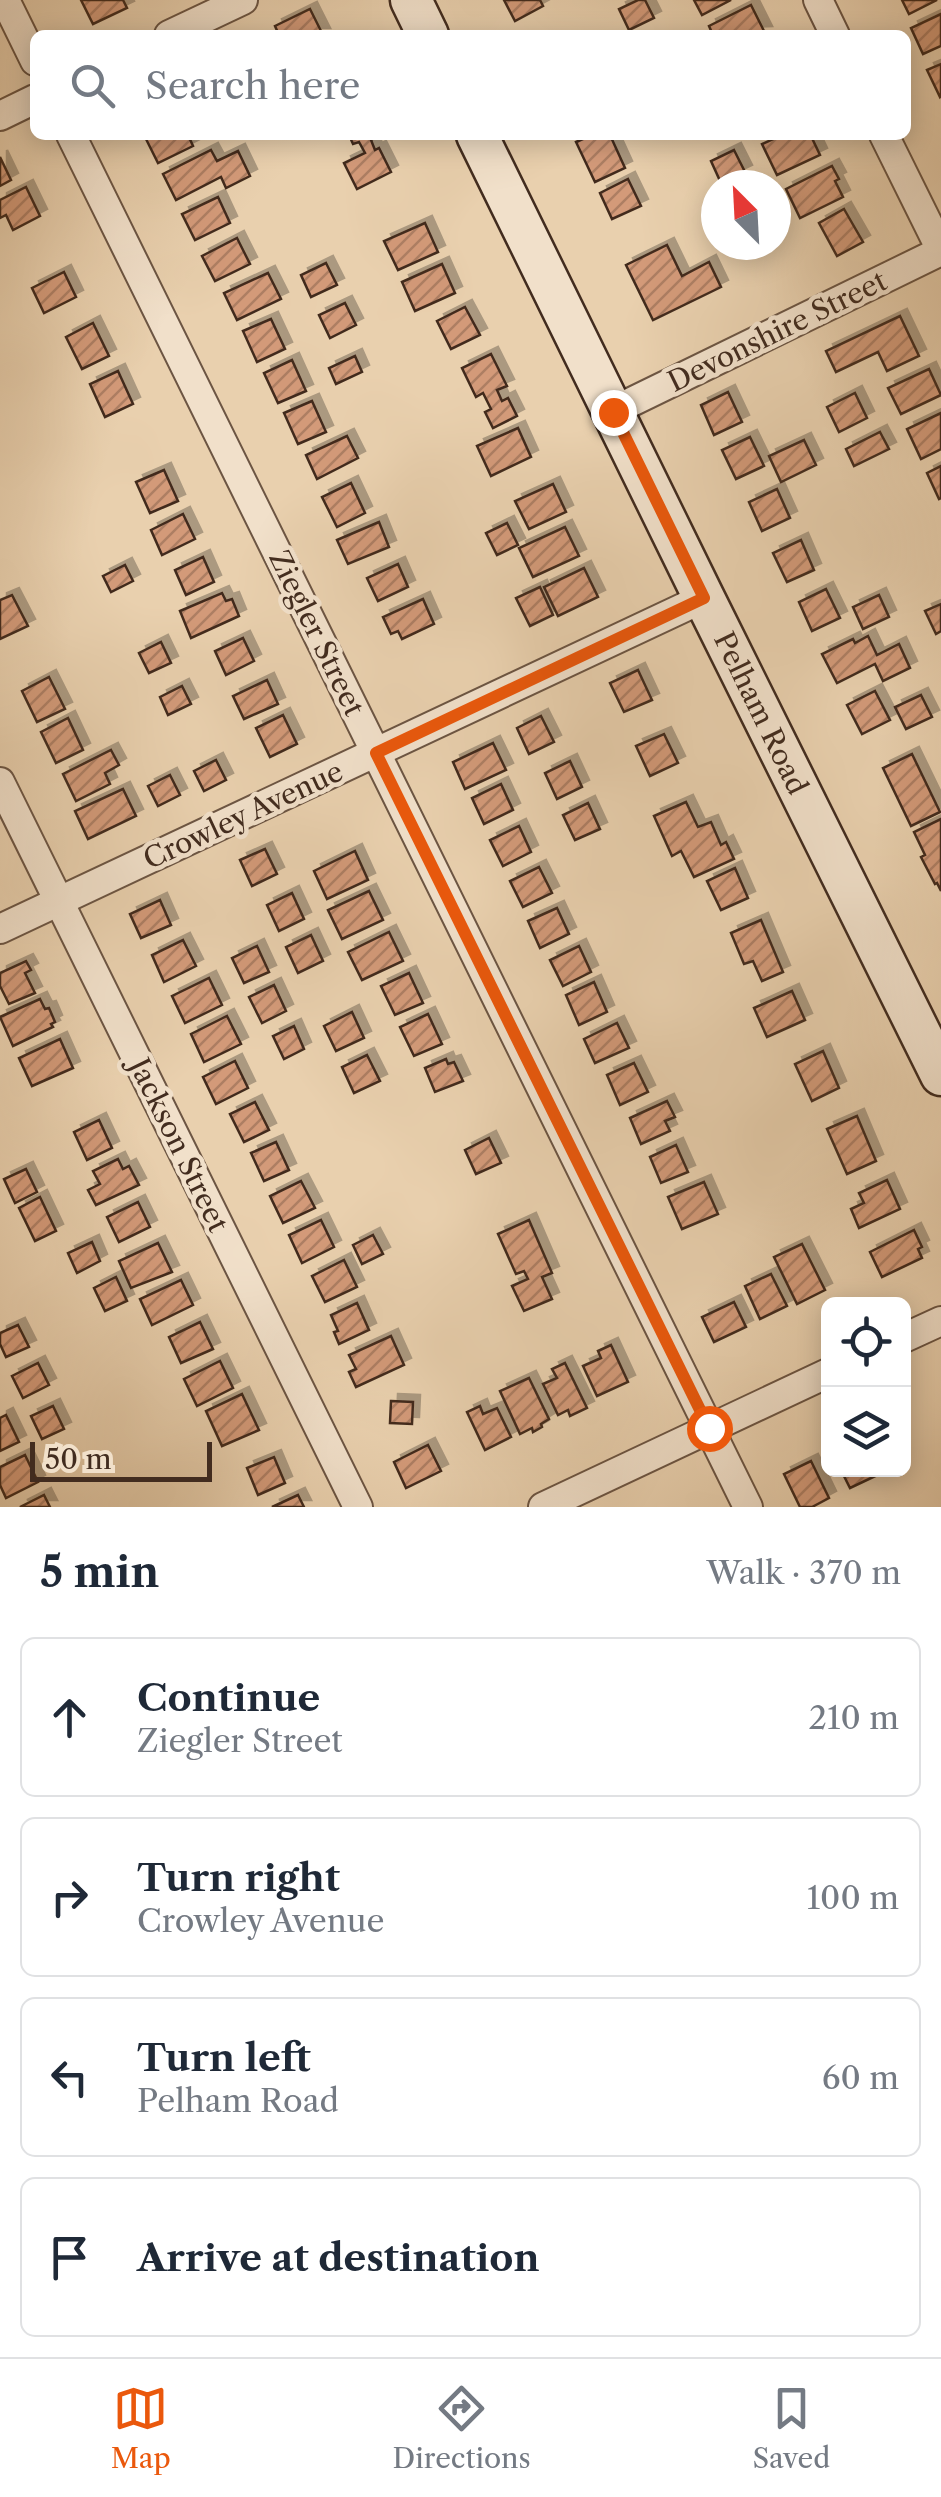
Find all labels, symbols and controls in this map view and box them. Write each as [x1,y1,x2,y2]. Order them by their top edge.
search box [30,30,911,140]
icon: search [65,58,120,113]
text: Search here [145,62,360,109]
north arrow [701,170,791,260]
street label: Devonshire Street [662,263,892,399]
route end [591,390,637,436]
street label: Ziegler Street [262,545,372,721]
street label: Pelham Road [707,626,815,800]
street label: Crowley Avenue [138,754,348,876]
street label: Jackson Street [121,1049,236,1237]
map controls [821,1297,911,1477]
button: locate [821,1297,911,1387]
button: layers [821,1387,911,1477]
route start [687,1406,733,1452]
scale bar [30,1437,212,1482]
text: 50 m [45,1442,112,1476]
text: 5 min [40,1546,159,1598]
text: Walk · 370 m [707,1553,901,1592]
text: Continue [137,1674,320,1721]
icon: ahead [42,1690,97,1745]
text: 210 m [809,1698,899,1737]
text: Ziegler Street [137,1721,343,1760]
text: Turn right [137,1854,340,1901]
icon: right [42,1870,97,1925]
text: 100 m [807,1878,899,1917]
text: Crowley Avenue [137,1901,384,1940]
text: Turn left [137,2034,311,2081]
icon: left [42,2050,97,2105]
text: 60 m [822,2058,899,2097]
text: Pelham Road [137,2081,339,2120]
icon: arrive [42,2230,97,2285]
text: Arrive at destination [137,2234,540,2281]
tab: Map [111,2381,171,2475]
tab: Directions [392,2381,531,2475]
tab: Saved [752,2381,830,2475]

